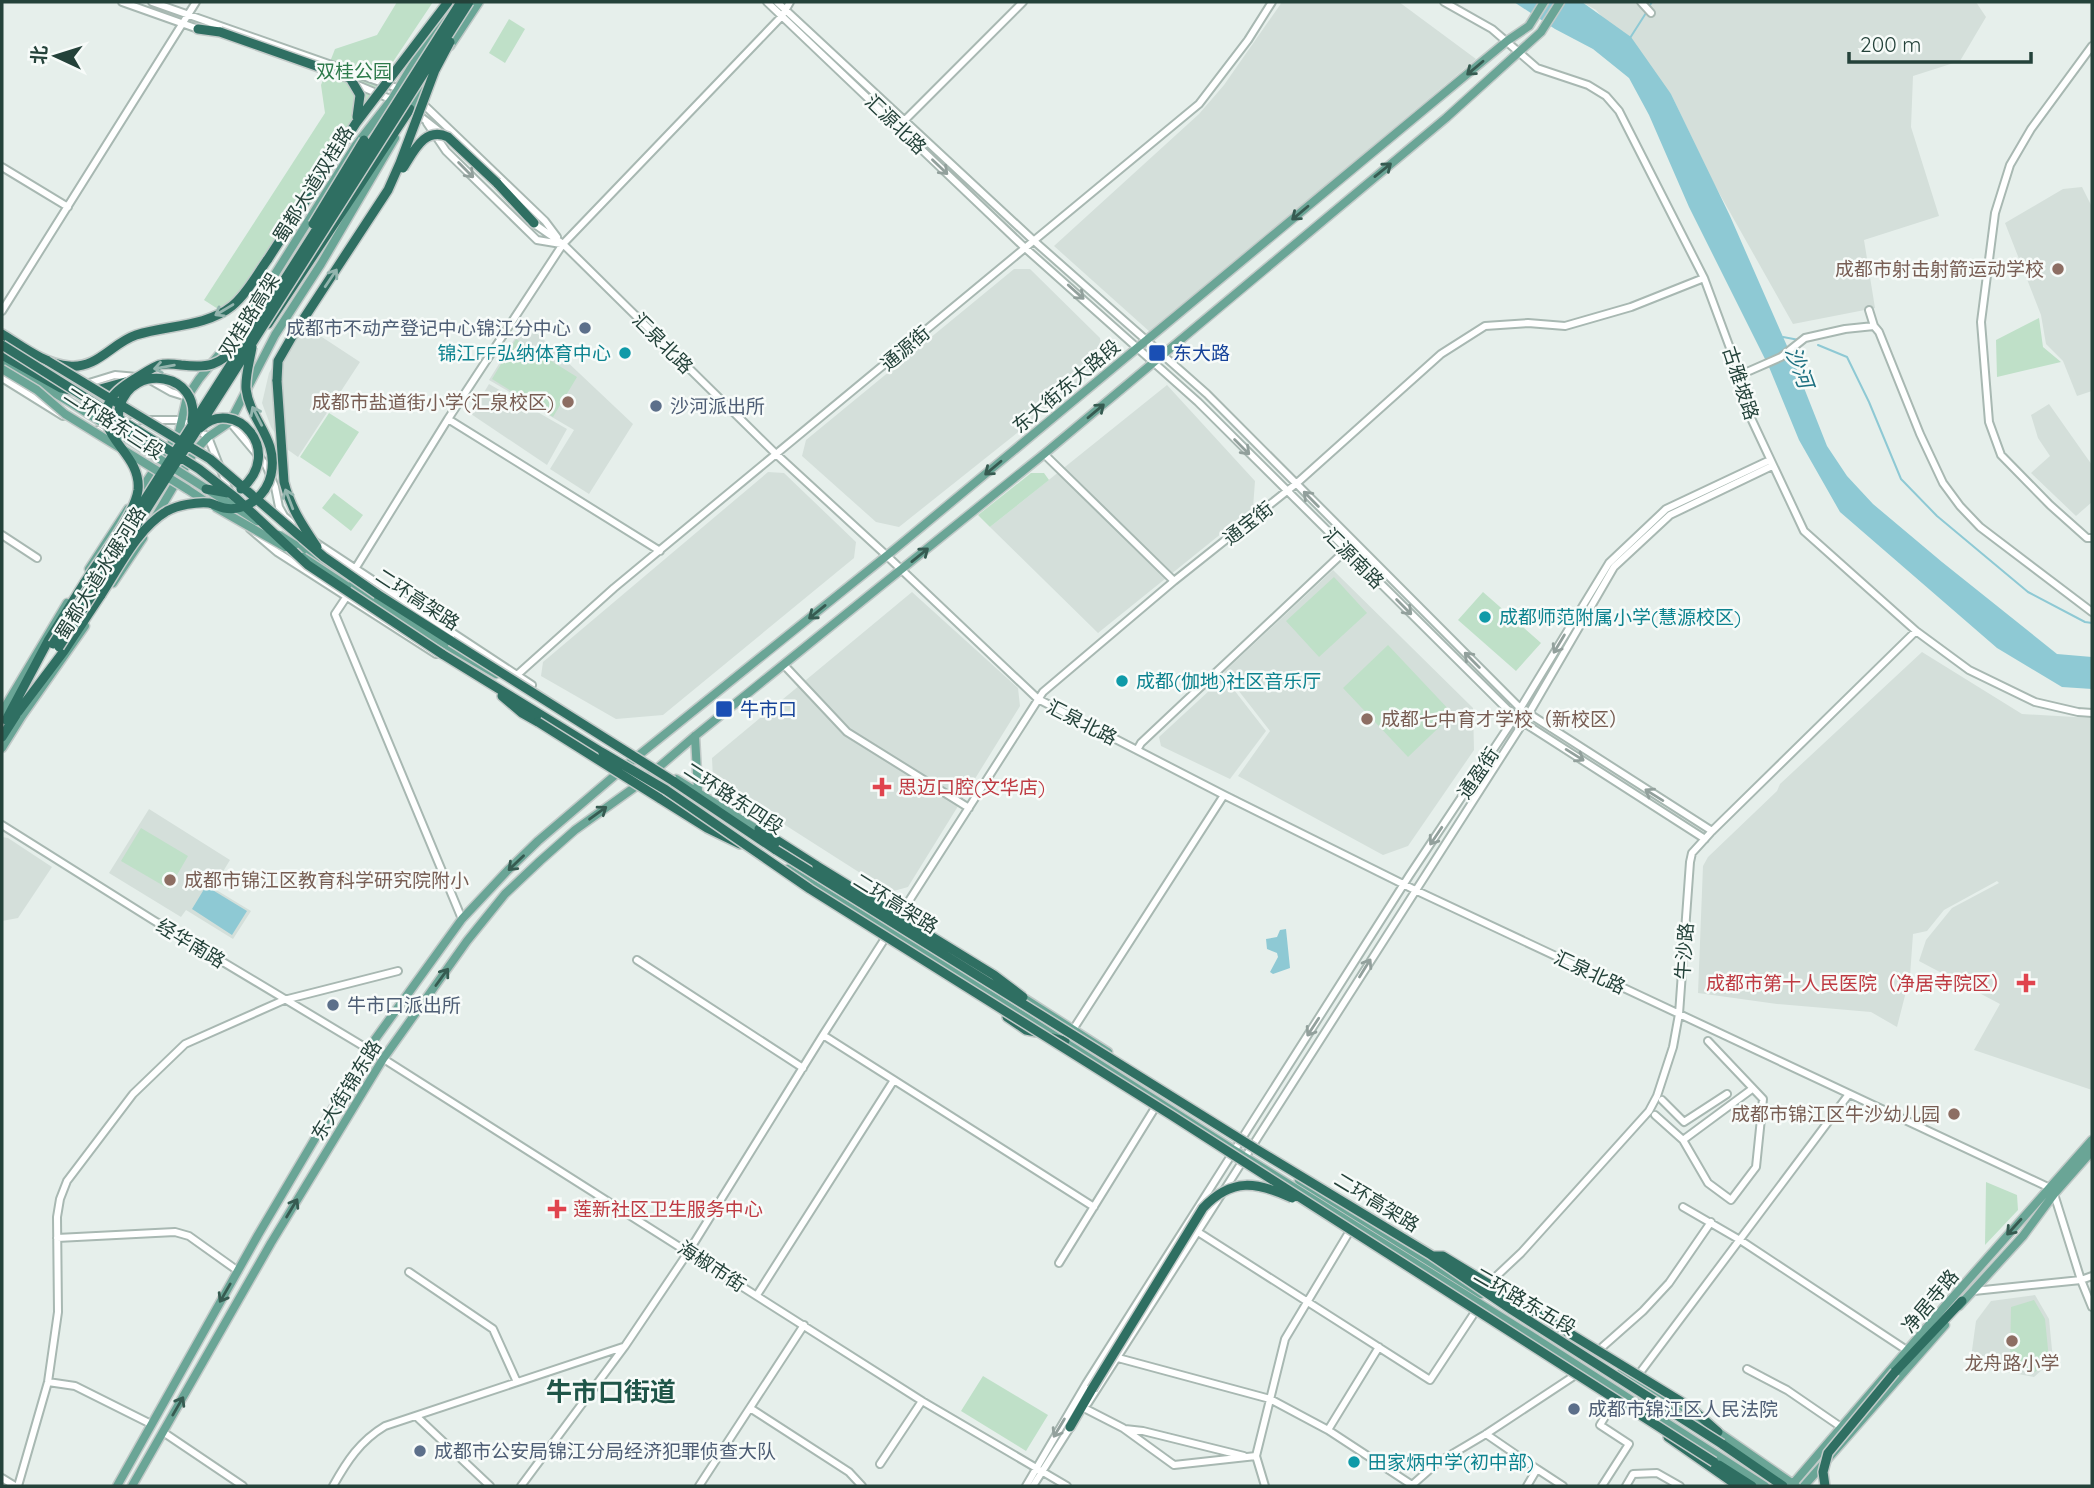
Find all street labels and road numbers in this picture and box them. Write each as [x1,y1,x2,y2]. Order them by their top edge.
street label: 汇源北路 [860,89,932,159]
street label: 蜀都大道双桂路 [268,121,358,247]
street label: 双桂路高架 [214,268,284,362]
street label: 汇泉北路 [628,308,698,378]
street label: 通源街 [875,320,935,376]
street label: 东大街东大路段 [1007,334,1125,438]
street label: 古雅坡路 [1718,343,1764,423]
street label: 二环路东三段 [60,382,168,464]
street label: 通宝街 [1218,496,1278,550]
street label: 蜀都大道水碾河路 [50,502,150,644]
street label: 汇源南路 [1319,523,1389,593]
street label: 二环高架路 [372,563,464,635]
street label: 汇泉北路 [1043,694,1121,750]
street label: 通盈街 [1452,743,1504,803]
street label: 二环路东四段 [680,757,788,839]
street label: 二环高架路 [849,868,943,938]
street label: 经华南路 [152,913,230,973]
street label: 牛沙路 [1670,922,1698,980]
street label: 汇泉北路 [1550,945,1630,999]
street label: 东大街锦东路 [306,1035,386,1145]
street label: 二环高架路 [1330,1167,1424,1237]
street label: 海椒市街 [674,1235,750,1297]
street label: 二环路东五段 [1470,1262,1580,1340]
street label: 净居寺路 [1896,1264,1964,1338]

